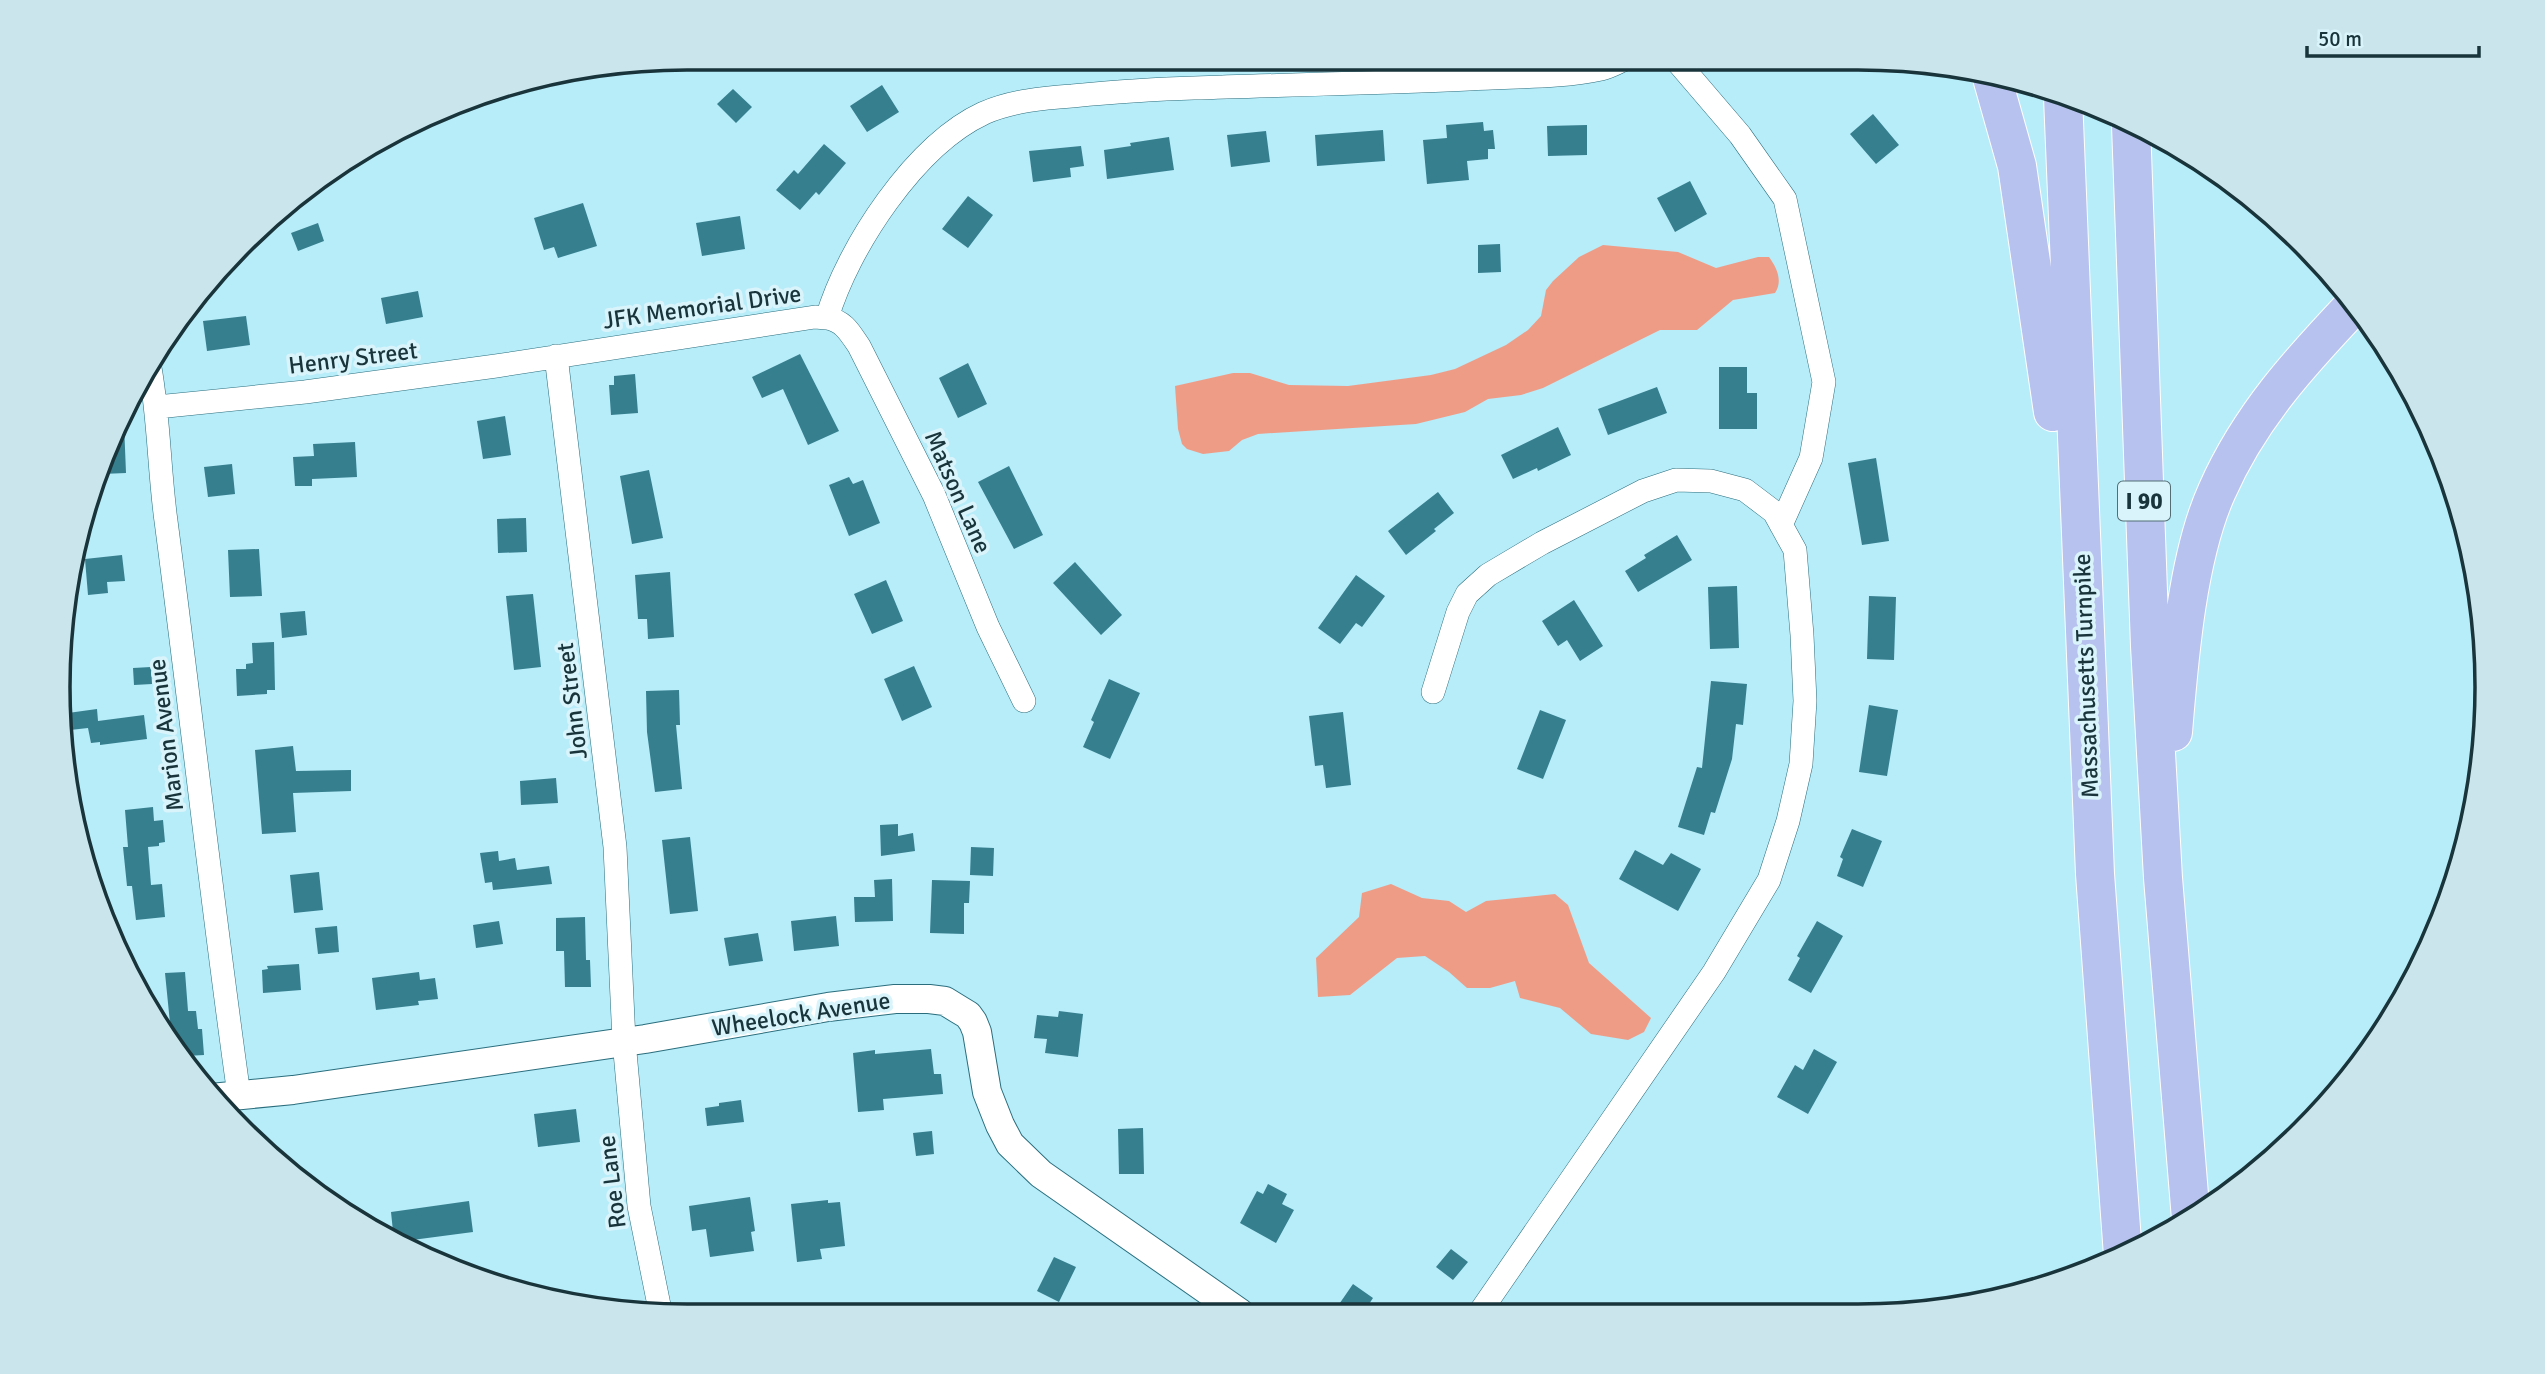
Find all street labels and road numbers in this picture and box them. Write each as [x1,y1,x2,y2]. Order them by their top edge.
street label: JFK Memorial Drive [601,278,803,336]
street label: Henry Street [287,335,419,381]
street label: Matson Lane [918,426,998,558]
road number: I 90 [2118,481,2170,520]
street label: Massachusetts Turnpike [2067,553,2105,799]
street label: John Street [550,641,594,761]
street label: Marion Avenue [142,657,190,813]
street label: Wheelock Avenue [710,985,892,1043]
street label: Roe Lane [591,1134,633,1230]

